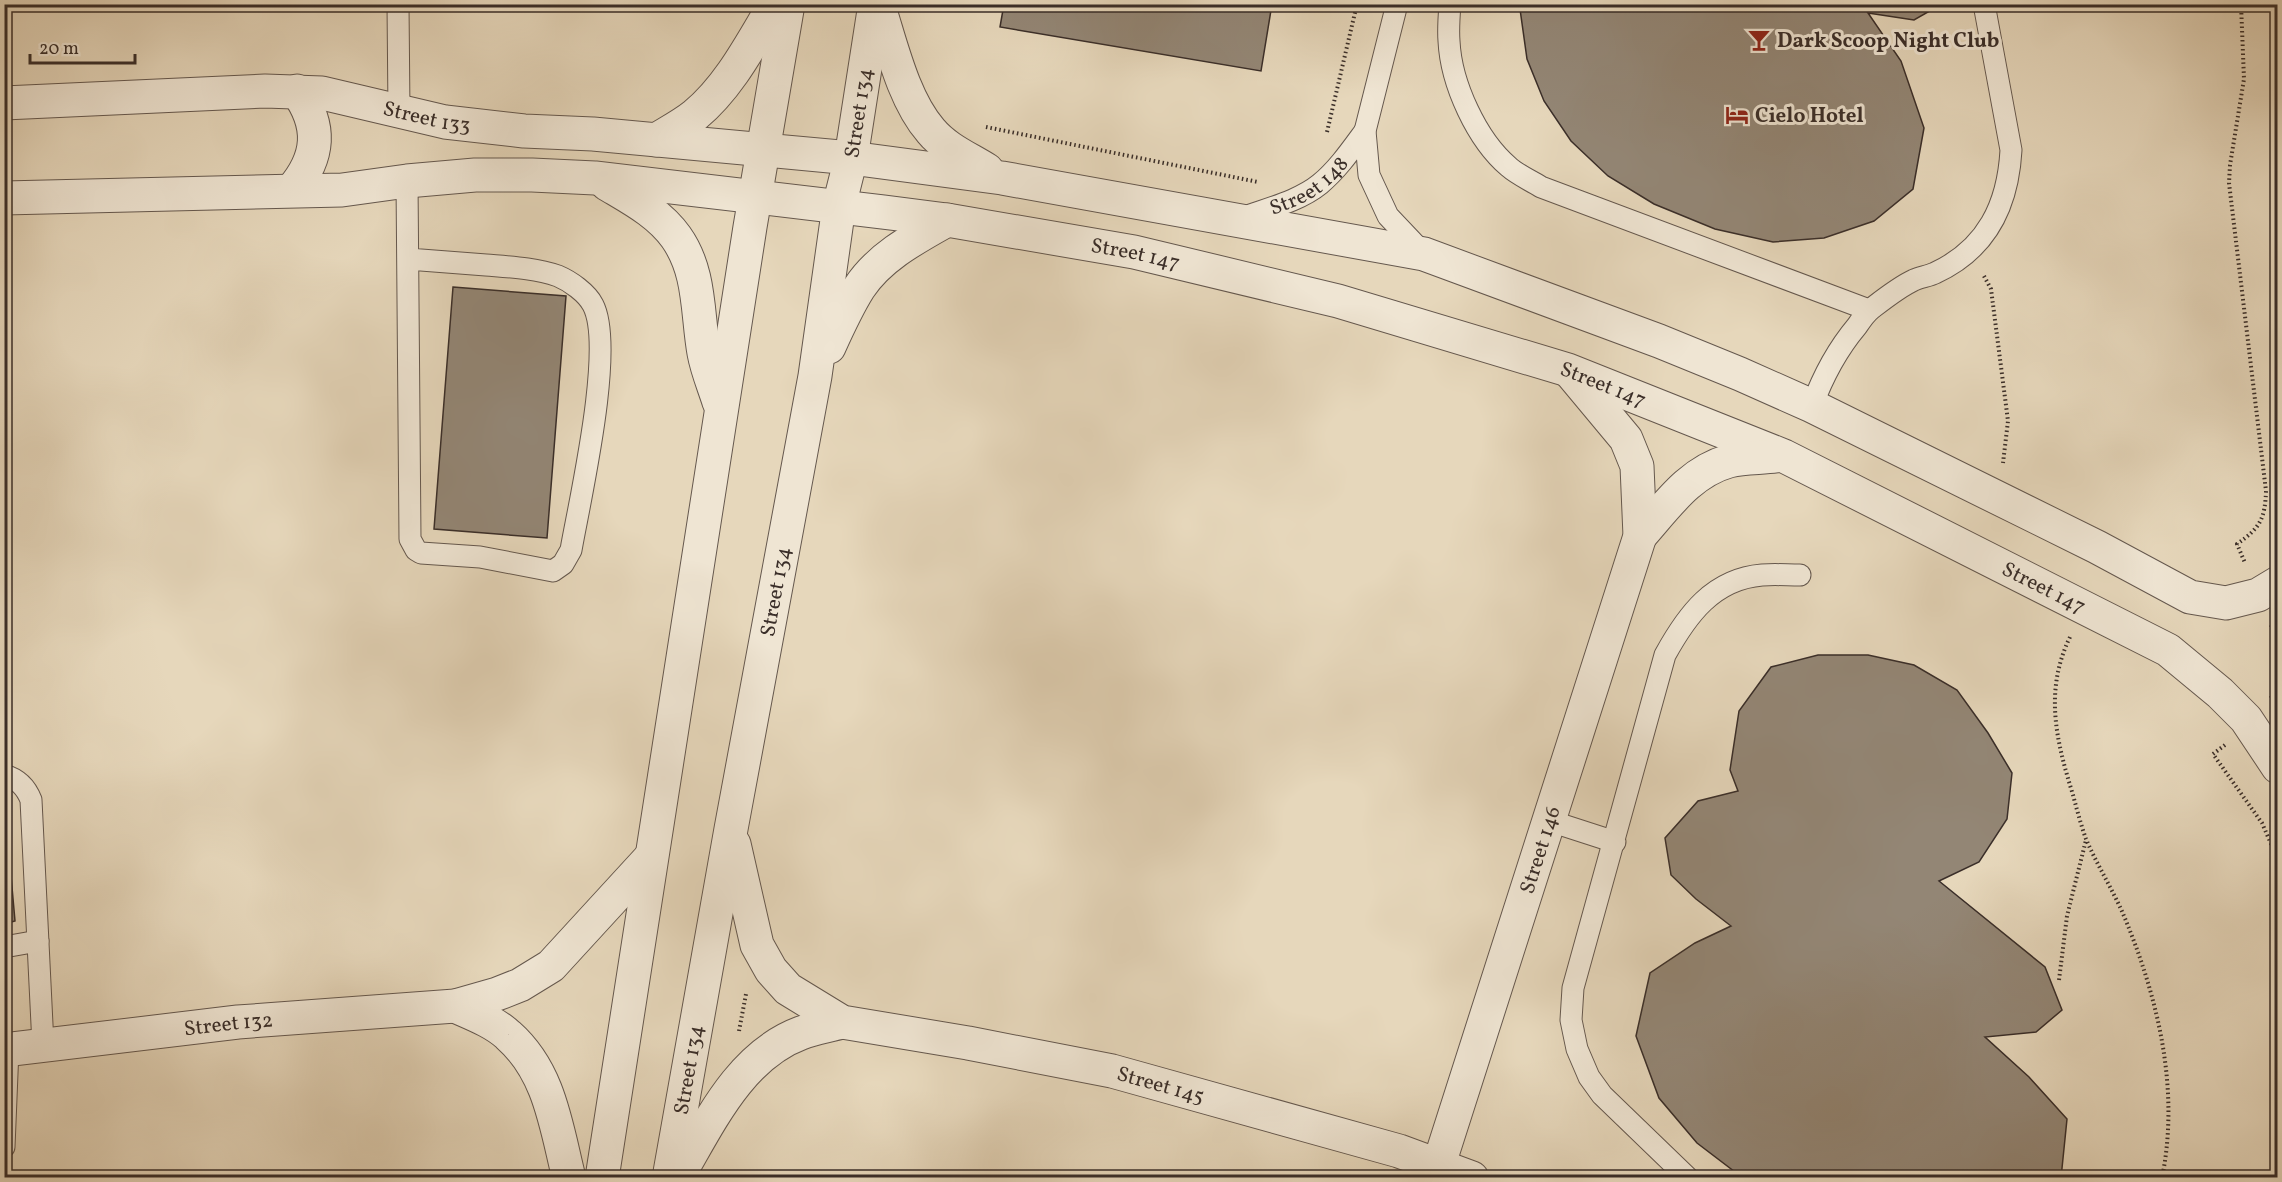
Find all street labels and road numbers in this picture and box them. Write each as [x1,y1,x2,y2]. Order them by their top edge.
street label: Street 134 [838,66,881,160]
street label: Street 133 [380,95,472,141]
street label: Street 148 [1266,151,1356,223]
street label: Street 147 [1089,232,1183,278]
street label: Street 147 [1556,355,1650,416]
street label: Street 134 [754,545,799,639]
street label: Street 147 [1997,555,2090,622]
street label: Street 146 [1513,803,1569,898]
street label: Street 132 [182,1006,274,1044]
street label: Street 134 [668,1023,712,1117]
street label: Street 145 [1113,1060,1207,1112]

